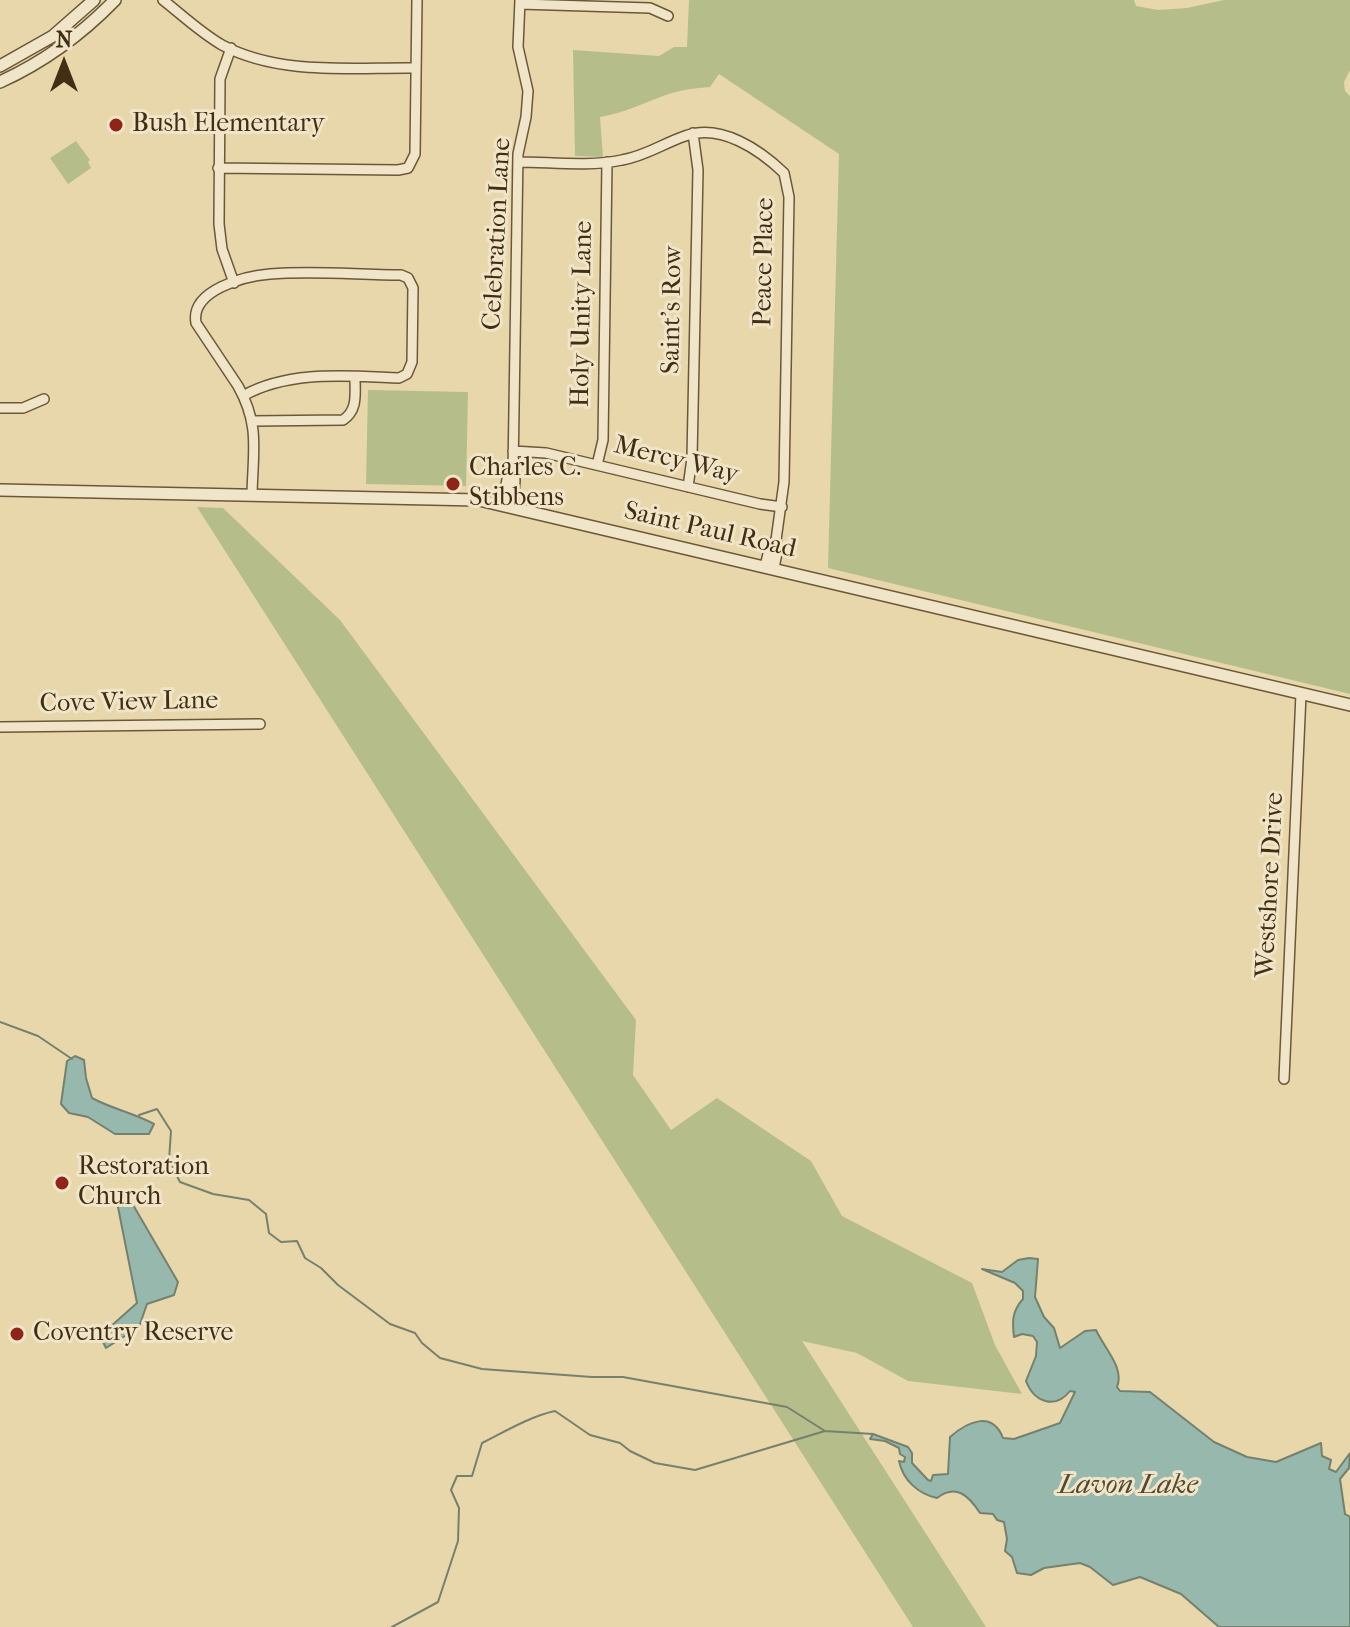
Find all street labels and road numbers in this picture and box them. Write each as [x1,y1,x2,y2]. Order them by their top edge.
street label: Celebration Lane [477,137,519,331]
street label: Peace Place [748,197,782,327]
street label: Holy Unity Lane [566,221,600,407]
street label: Saint's Row [656,246,690,374]
street label: Mercy Way [610,430,742,492]
street label: Saint Paul Road [621,496,799,566]
street label: Cove View Lane [39,686,219,720]
street label: Westshore Drive [1251,792,1291,978]

